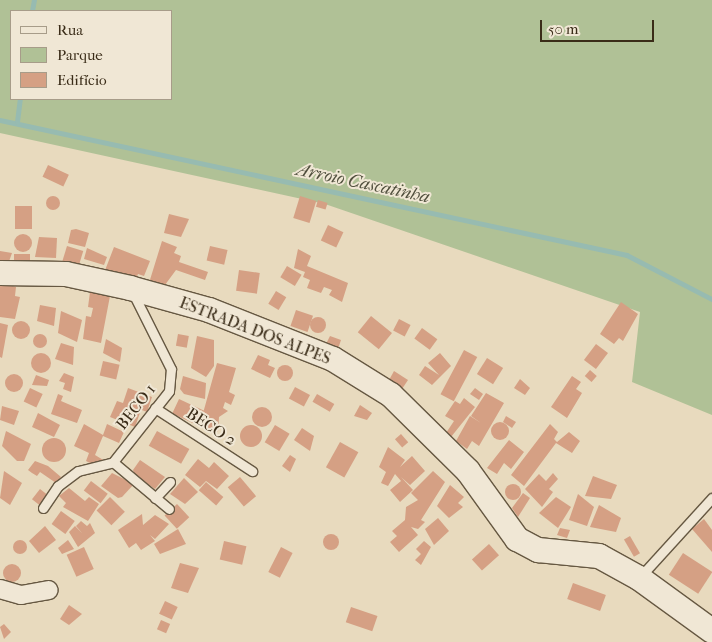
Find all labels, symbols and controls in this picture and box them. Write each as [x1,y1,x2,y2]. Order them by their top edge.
legend [10,10,172,100]
scale bar [542,10,656,42]
text: 50 m [548,20,578,38]
text: Rua [57,21,83,39]
text: Parque [57,46,103,64]
text: Edifício [57,71,107,89]
water label: Arroio Cascatinha [295,159,431,209]
street label: ESTRADA DOS ALPES [177,293,333,369]
street label: BECO 1 [112,380,160,434]
street label: BECO 2 [183,404,239,450]

